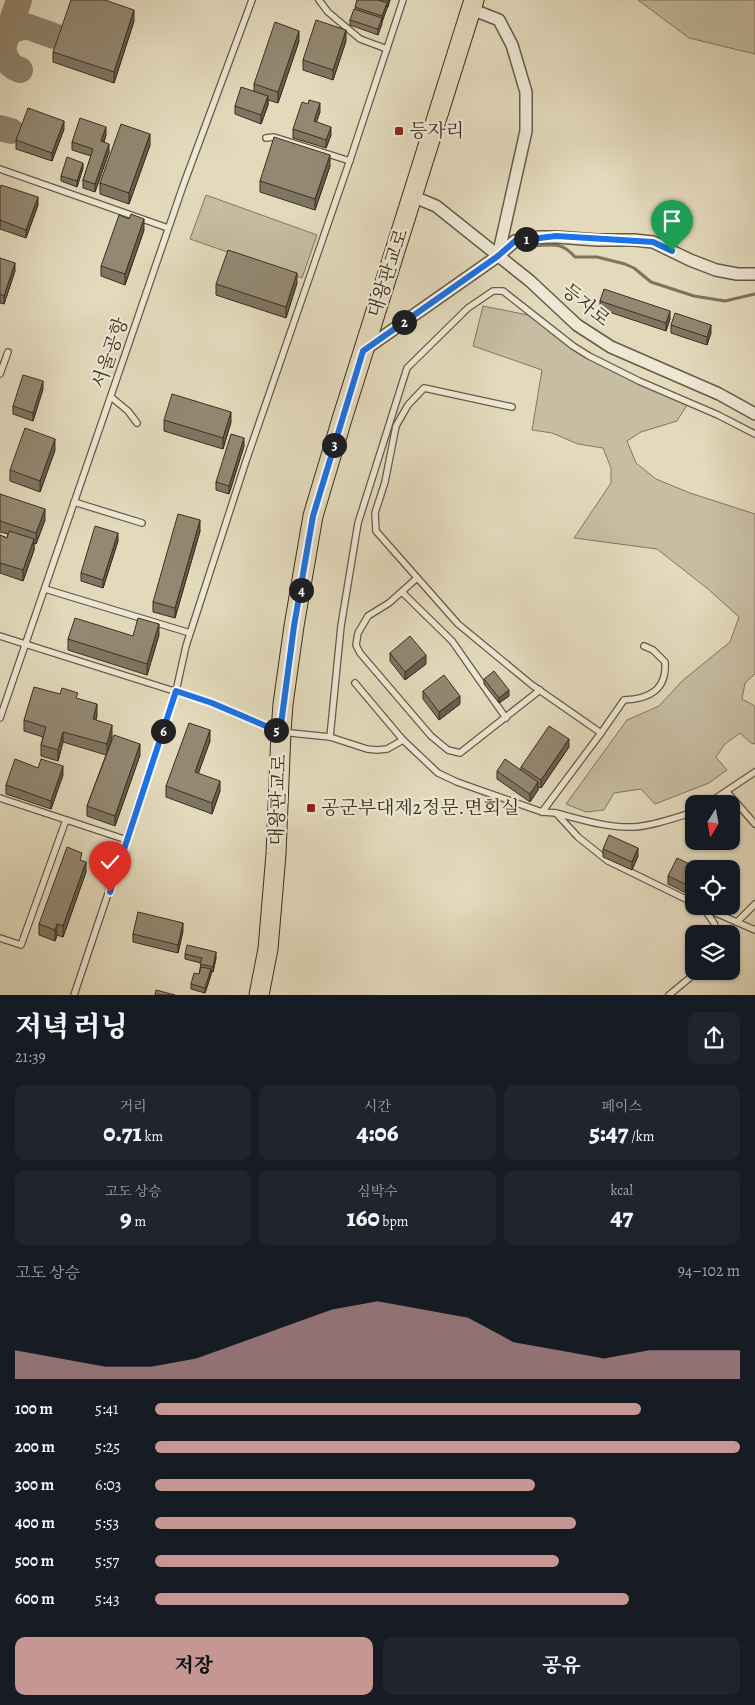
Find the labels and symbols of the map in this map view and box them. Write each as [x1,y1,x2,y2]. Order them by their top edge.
place label: 등자리 [409,118,464,144]
marker: 등자리 [393,125,405,137]
pin [651,200,693,251]
street label: 대왕판교로 [361,225,415,321]
pin: 1 [514,226,538,252]
street label: 등자로 [556,278,616,332]
pin: 2 [392,310,416,334]
street label: 서울공항 [86,313,134,392]
pin: 3 [322,432,346,458]
pin: 4 [288,578,314,602]
pin: 6 [150,718,176,744]
pin: 5 [264,718,288,742]
street label: 대왕판교로 [263,754,293,846]
place label: 공군부대제2정문.면회실 [321,795,519,821]
north arrow [685,795,740,850]
marker: 공군부대제2정문.면회실 [305,802,317,814]
pin [89,841,131,892]

